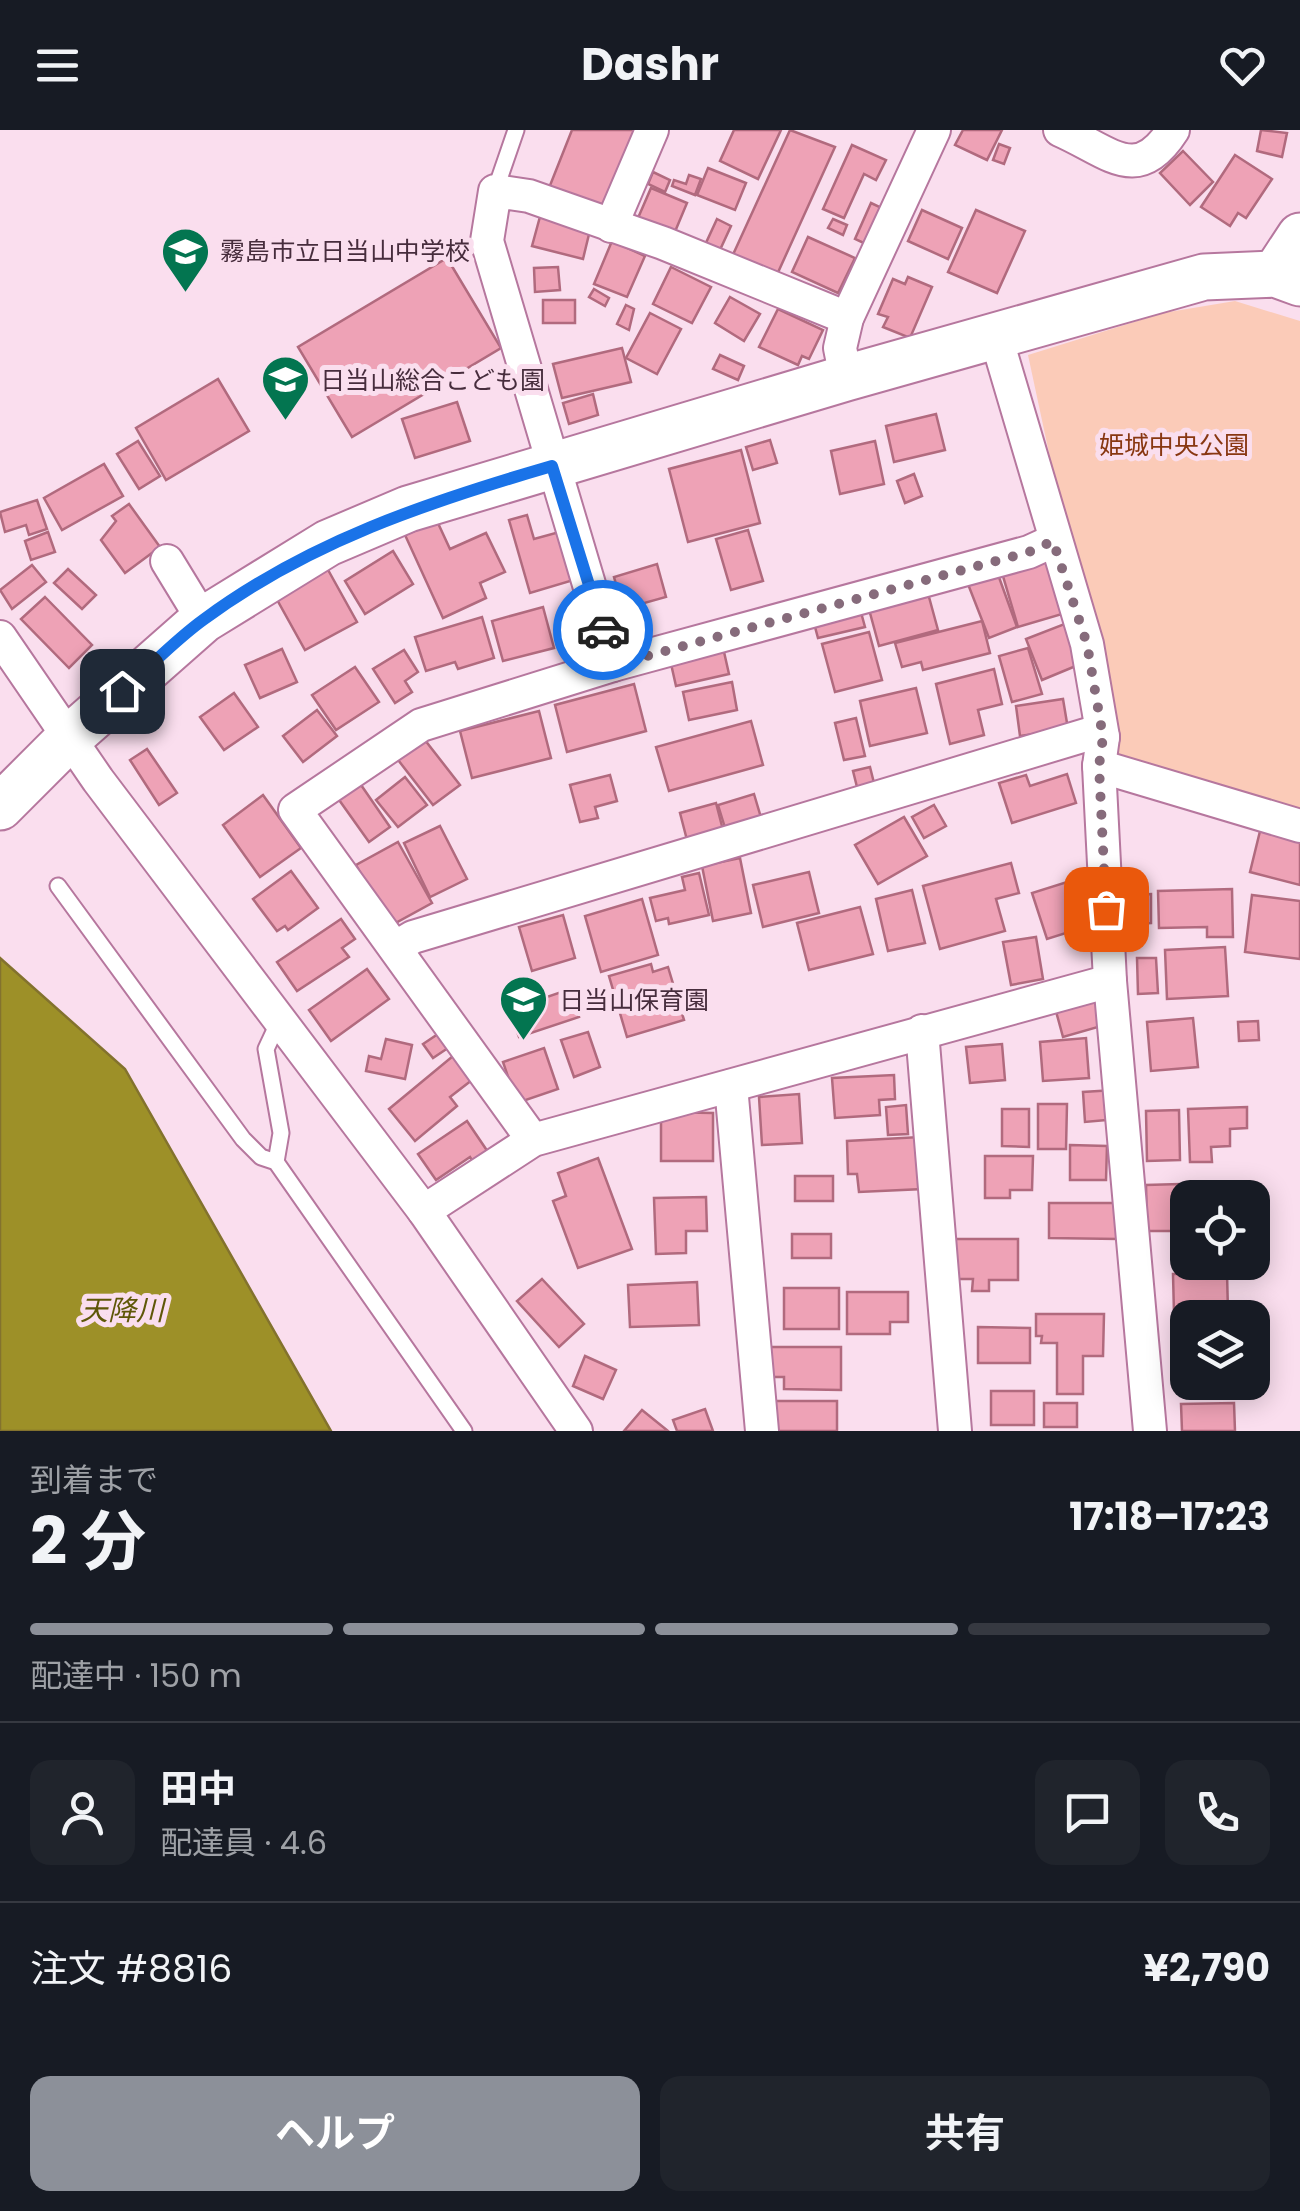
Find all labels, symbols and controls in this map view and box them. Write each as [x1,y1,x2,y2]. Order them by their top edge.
text: Dashr [581,33,719,96]
icon: menu [30,38,85,93]
icon: heart [1215,38,1270,93]
school or university icon: 霧島市立日当山中学校 [159,225,211,293]
place label: 霧島市立日当山中学校 [220,234,470,269]
school or university icon: 日当山総合こども園 [259,354,311,422]
place label: 日当山総合こども園 [320,363,545,398]
park label: 姫城中央公園 [1099,428,1249,463]
courier [553,580,653,680]
icon: car [576,603,631,658]
pin [80,649,165,734]
icon: home [95,664,150,719]
pin [1064,867,1149,952]
icon: bag [1079,882,1134,937]
school or university icon: 日当山保育園 [498,974,550,1042]
place label: 日当山保育園 [559,983,709,1018]
map controls [1170,1180,1270,1400]
button: locate [1170,1180,1270,1280]
water label: 天降川 [80,1291,167,1330]
button: layers [1170,1300,1270,1400]
text: 到着まで [30,1457,158,1502]
text: 17:18–17:23 [1069,1490,1270,1543]
text: 2 分 [30,1496,146,1587]
text: 配達中 · 150 m [30,1653,242,1698]
button: person [30,1760,135,1865]
button: chat [1035,1760,1140,1865]
button: phone [1165,1760,1270,1865]
text: 田中 [160,1762,236,1815]
text: 配達員 · 4.6 [160,1820,327,1865]
text: ¥2,790 [1143,1941,1270,1994]
text: 注文 #8816 [30,1942,232,1995]
button: ヘルプ [30,2076,640,2191]
button: 共有 [660,2076,1270,2191]

